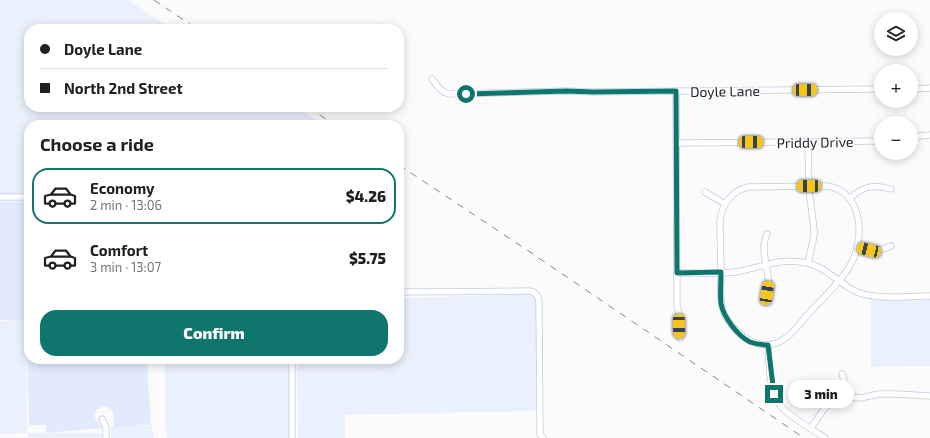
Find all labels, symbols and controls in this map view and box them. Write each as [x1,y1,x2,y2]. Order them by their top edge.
map controls [874,12,918,160]
button: layers [874,12,918,56]
text: Doyle Lane [64,40,142,58]
button: + [874,64,918,108]
text: North 2nd Street [64,79,183,97]
street label: Doyle Lane [690,82,760,100]
car [793,84,817,96]
route start [457,85,475,103]
button: − [874,116,918,160]
text: Choose a ride [40,133,154,155]
street label: Priddy Drive [776,133,854,151]
car [739,136,763,148]
icon: car [42,178,78,214]
text: Economy [90,179,155,197]
car [797,180,821,192]
text: $4.26 [346,187,386,205]
text: 2 min · 13:06 [90,197,162,213]
icon: car [42,240,78,276]
text: Comfort [90,241,148,259]
car [856,241,882,259]
text: $5.75 [349,249,386,267]
text: 3 min · 13:07 [90,259,161,275]
car [759,280,775,306]
button: Confirm [40,310,388,356]
car [673,314,685,338]
callout: 3 min [788,380,854,408]
route end [765,385,783,403]
text: 3 min [804,386,838,402]

